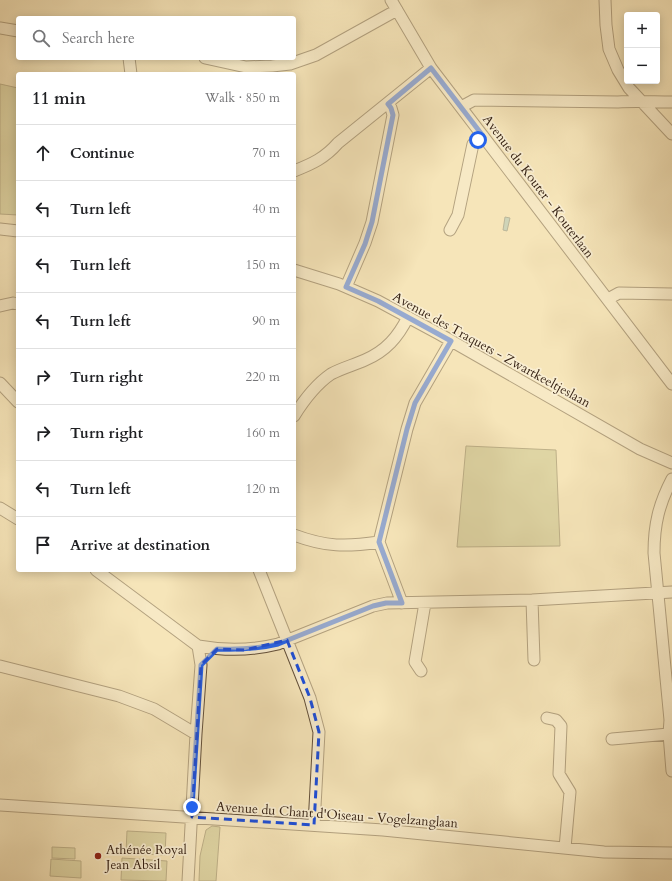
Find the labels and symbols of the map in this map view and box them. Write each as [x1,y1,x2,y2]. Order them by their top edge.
street label: Avenue du Kouter - Kouterlaan [478,111,598,262]
route start [469,131,487,149]
street label: Avenue des Traquets - Zwartkeeltjeslaan [389,288,594,412]
route end [183,798,201,816]
street label: Avenue du Chant d'Oiseau - Vogelzanglaan [215,798,459,832]
place label: Athénée Royal Jean Absil [104,841,188,874]
marker: Athénée Royal Jean Absil [93,851,103,861]

